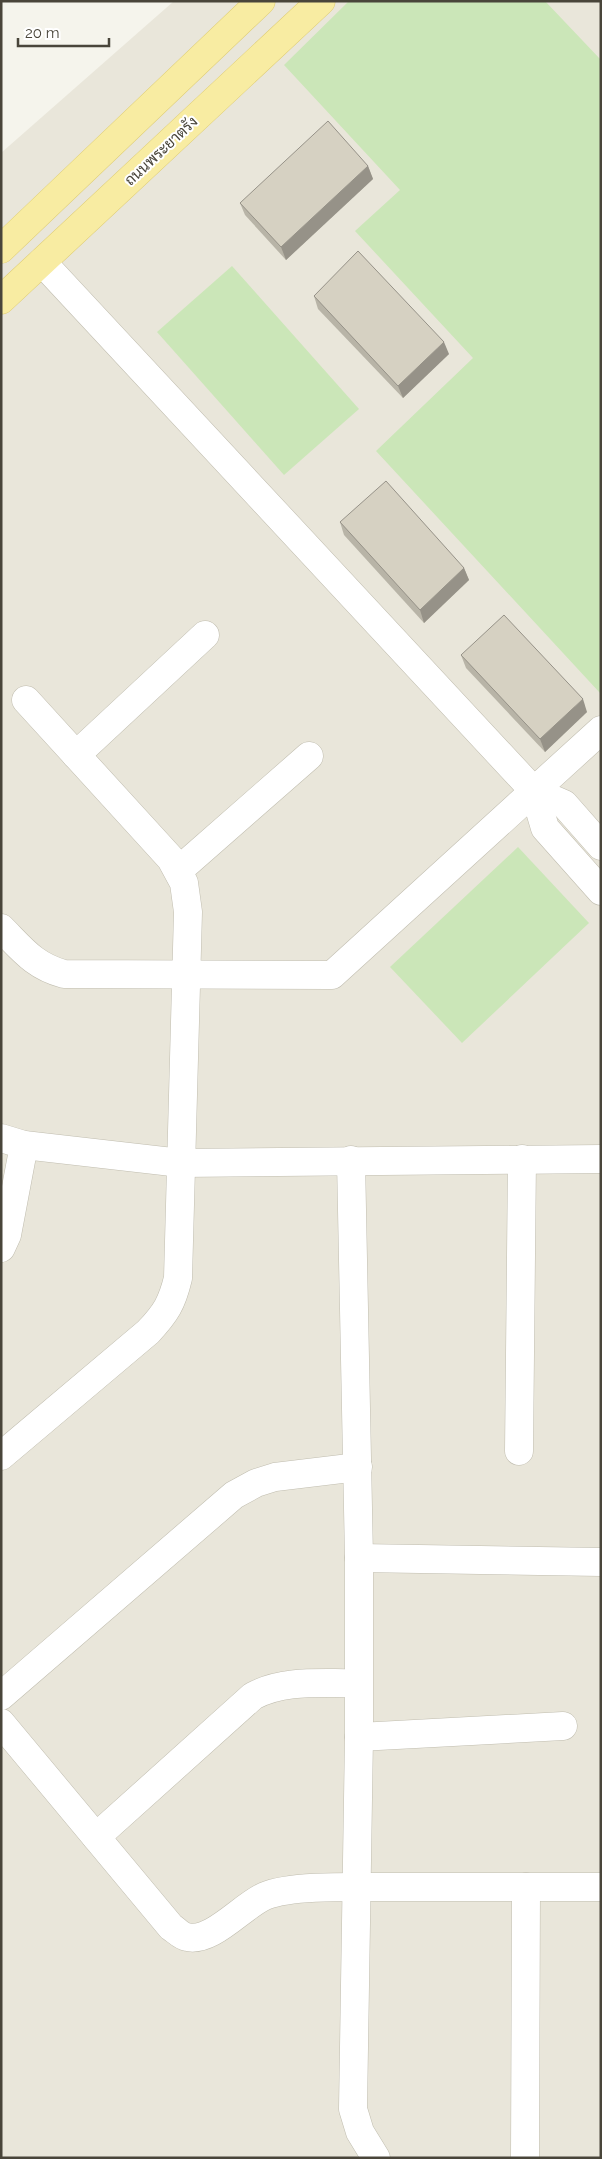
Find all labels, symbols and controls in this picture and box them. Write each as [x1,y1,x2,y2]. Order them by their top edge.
scale bar [18,15,109,47]
text: 20 m [25,24,60,42]
street label: ถนนพระยาตรัง [121,113,201,189]

